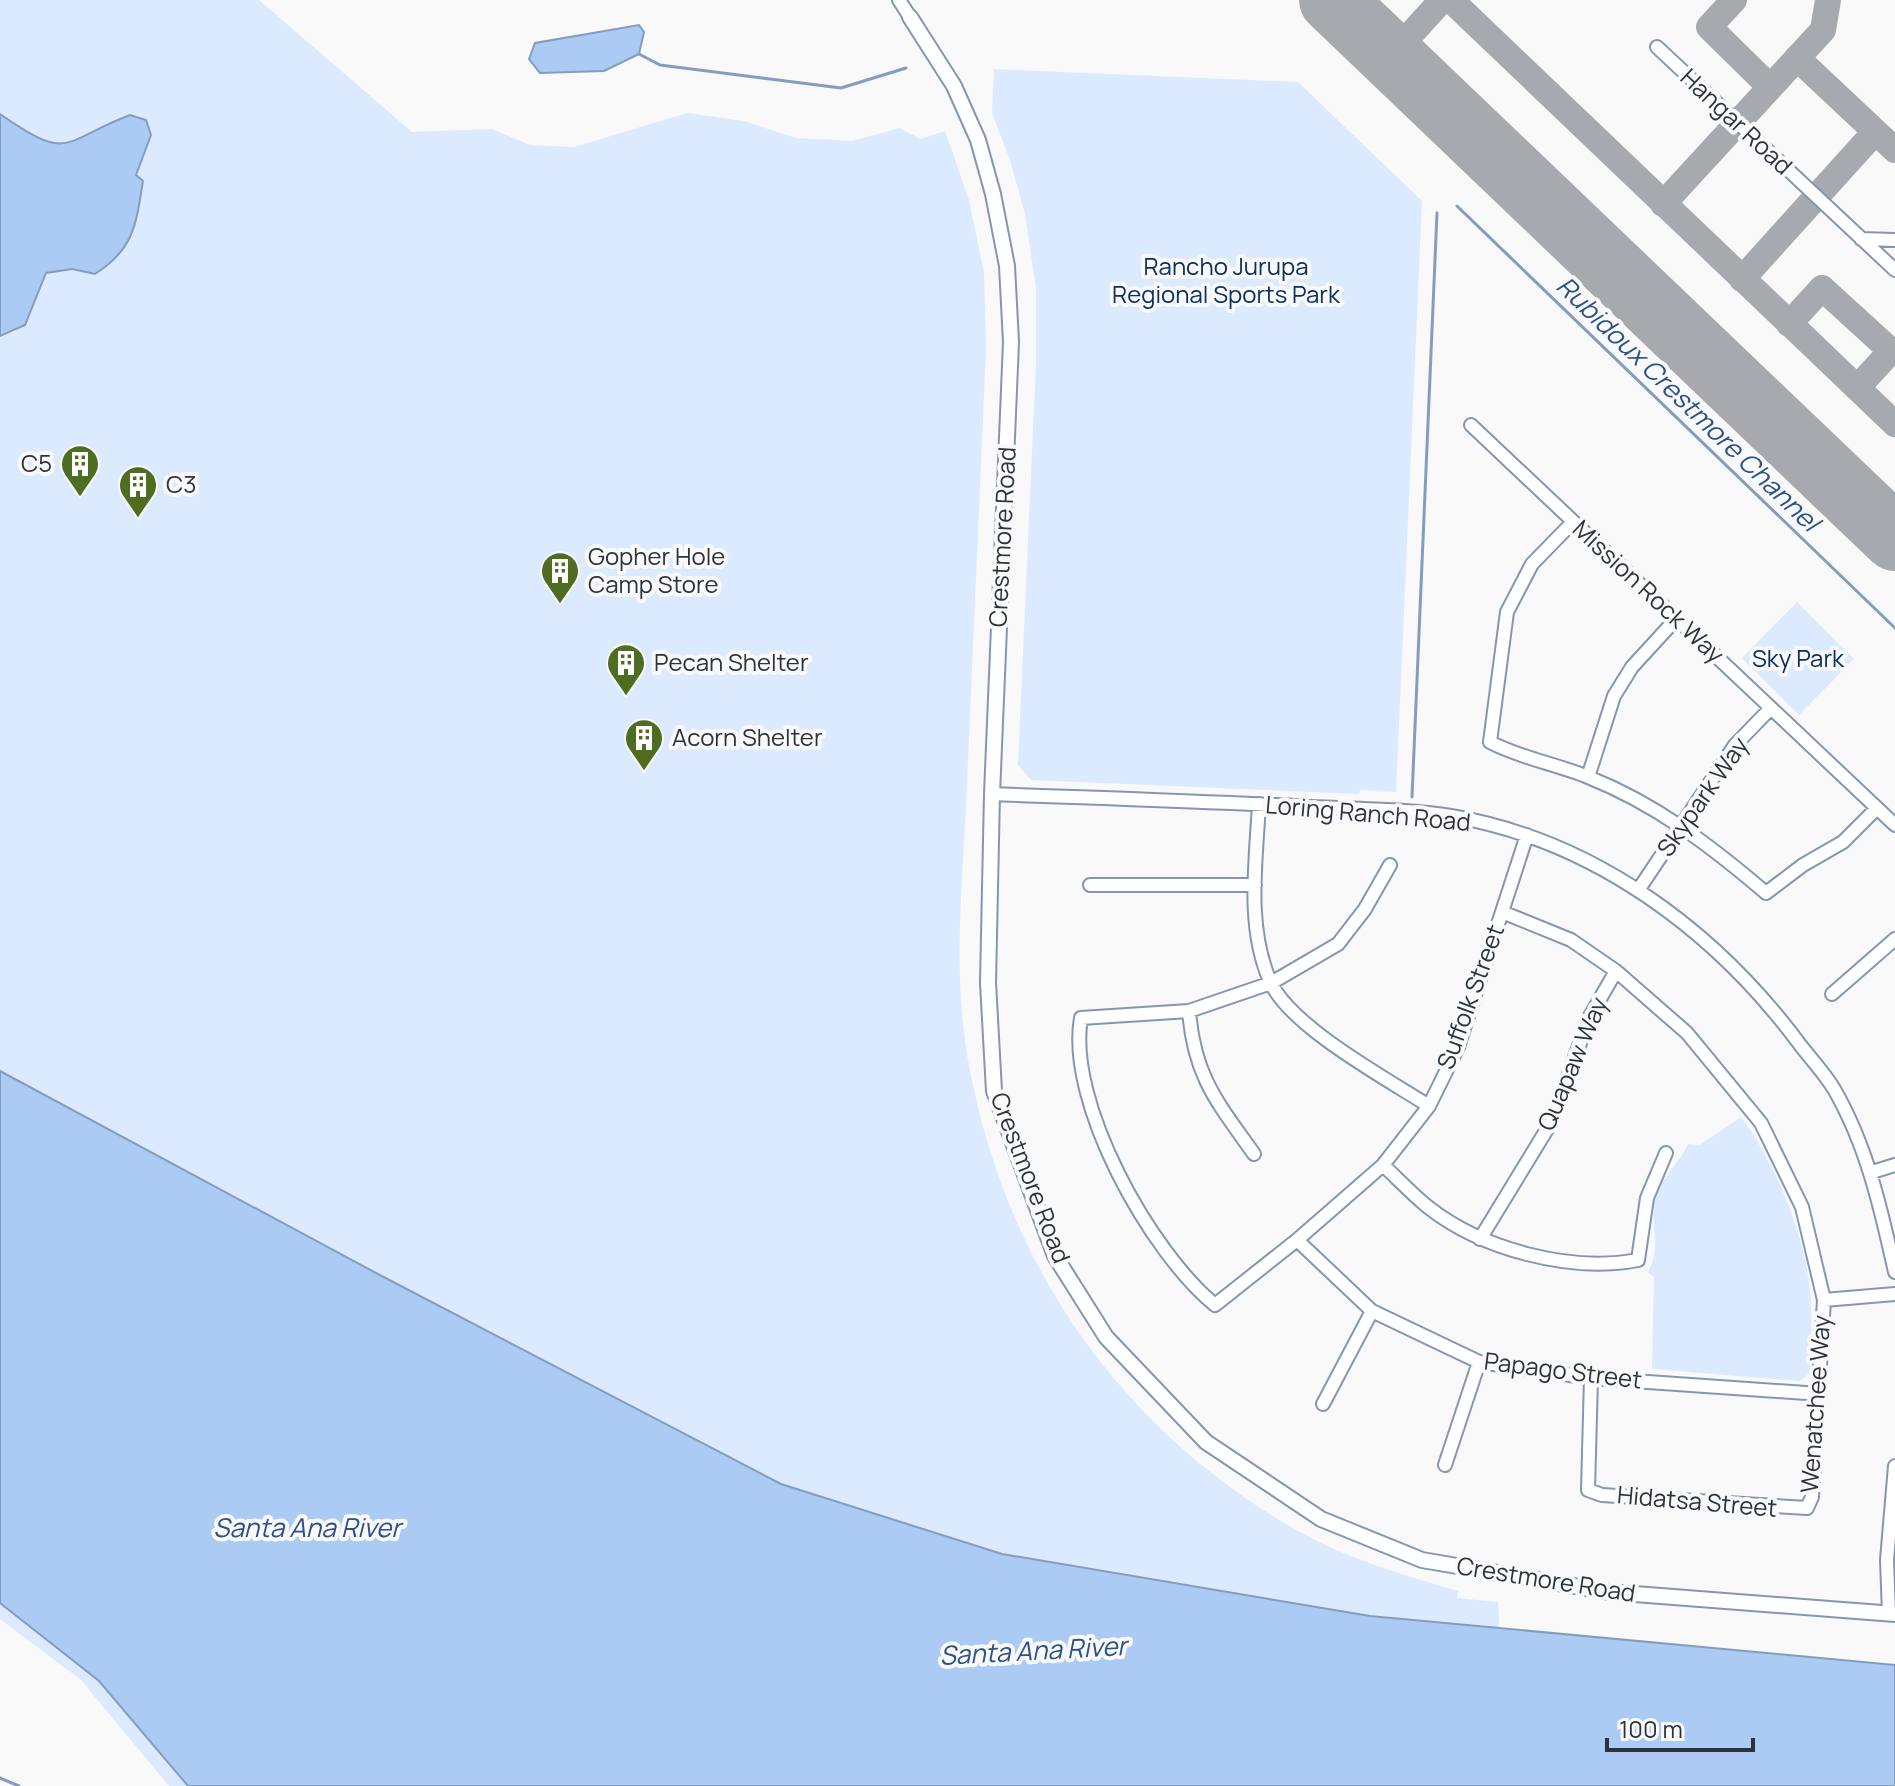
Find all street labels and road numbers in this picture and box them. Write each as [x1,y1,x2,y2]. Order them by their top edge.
street label: Hangar Road [1674,60,1800,181]
street label: Crestmore Road [980,446,1023,628]
street label: Mission Rock Way [1566,512,1732,670]
street label: Skypark Way [1648,730,1755,862]
street label: Loring Ranch Road [1264,787,1472,838]
street label: Suffolk Street [1428,920,1511,1073]
street label: Quapaw Way [1529,991,1615,1135]
street label: Crestmore Road [984,1087,1079,1268]
street label: Wenatchee Way [1792,1313,1837,1494]
street label: Papago Street [1483,1343,1644,1396]
street label: Hidatsa Street [1616,1477,1778,1524]
street label: Crestmore Road [1455,1548,1638,1609]

